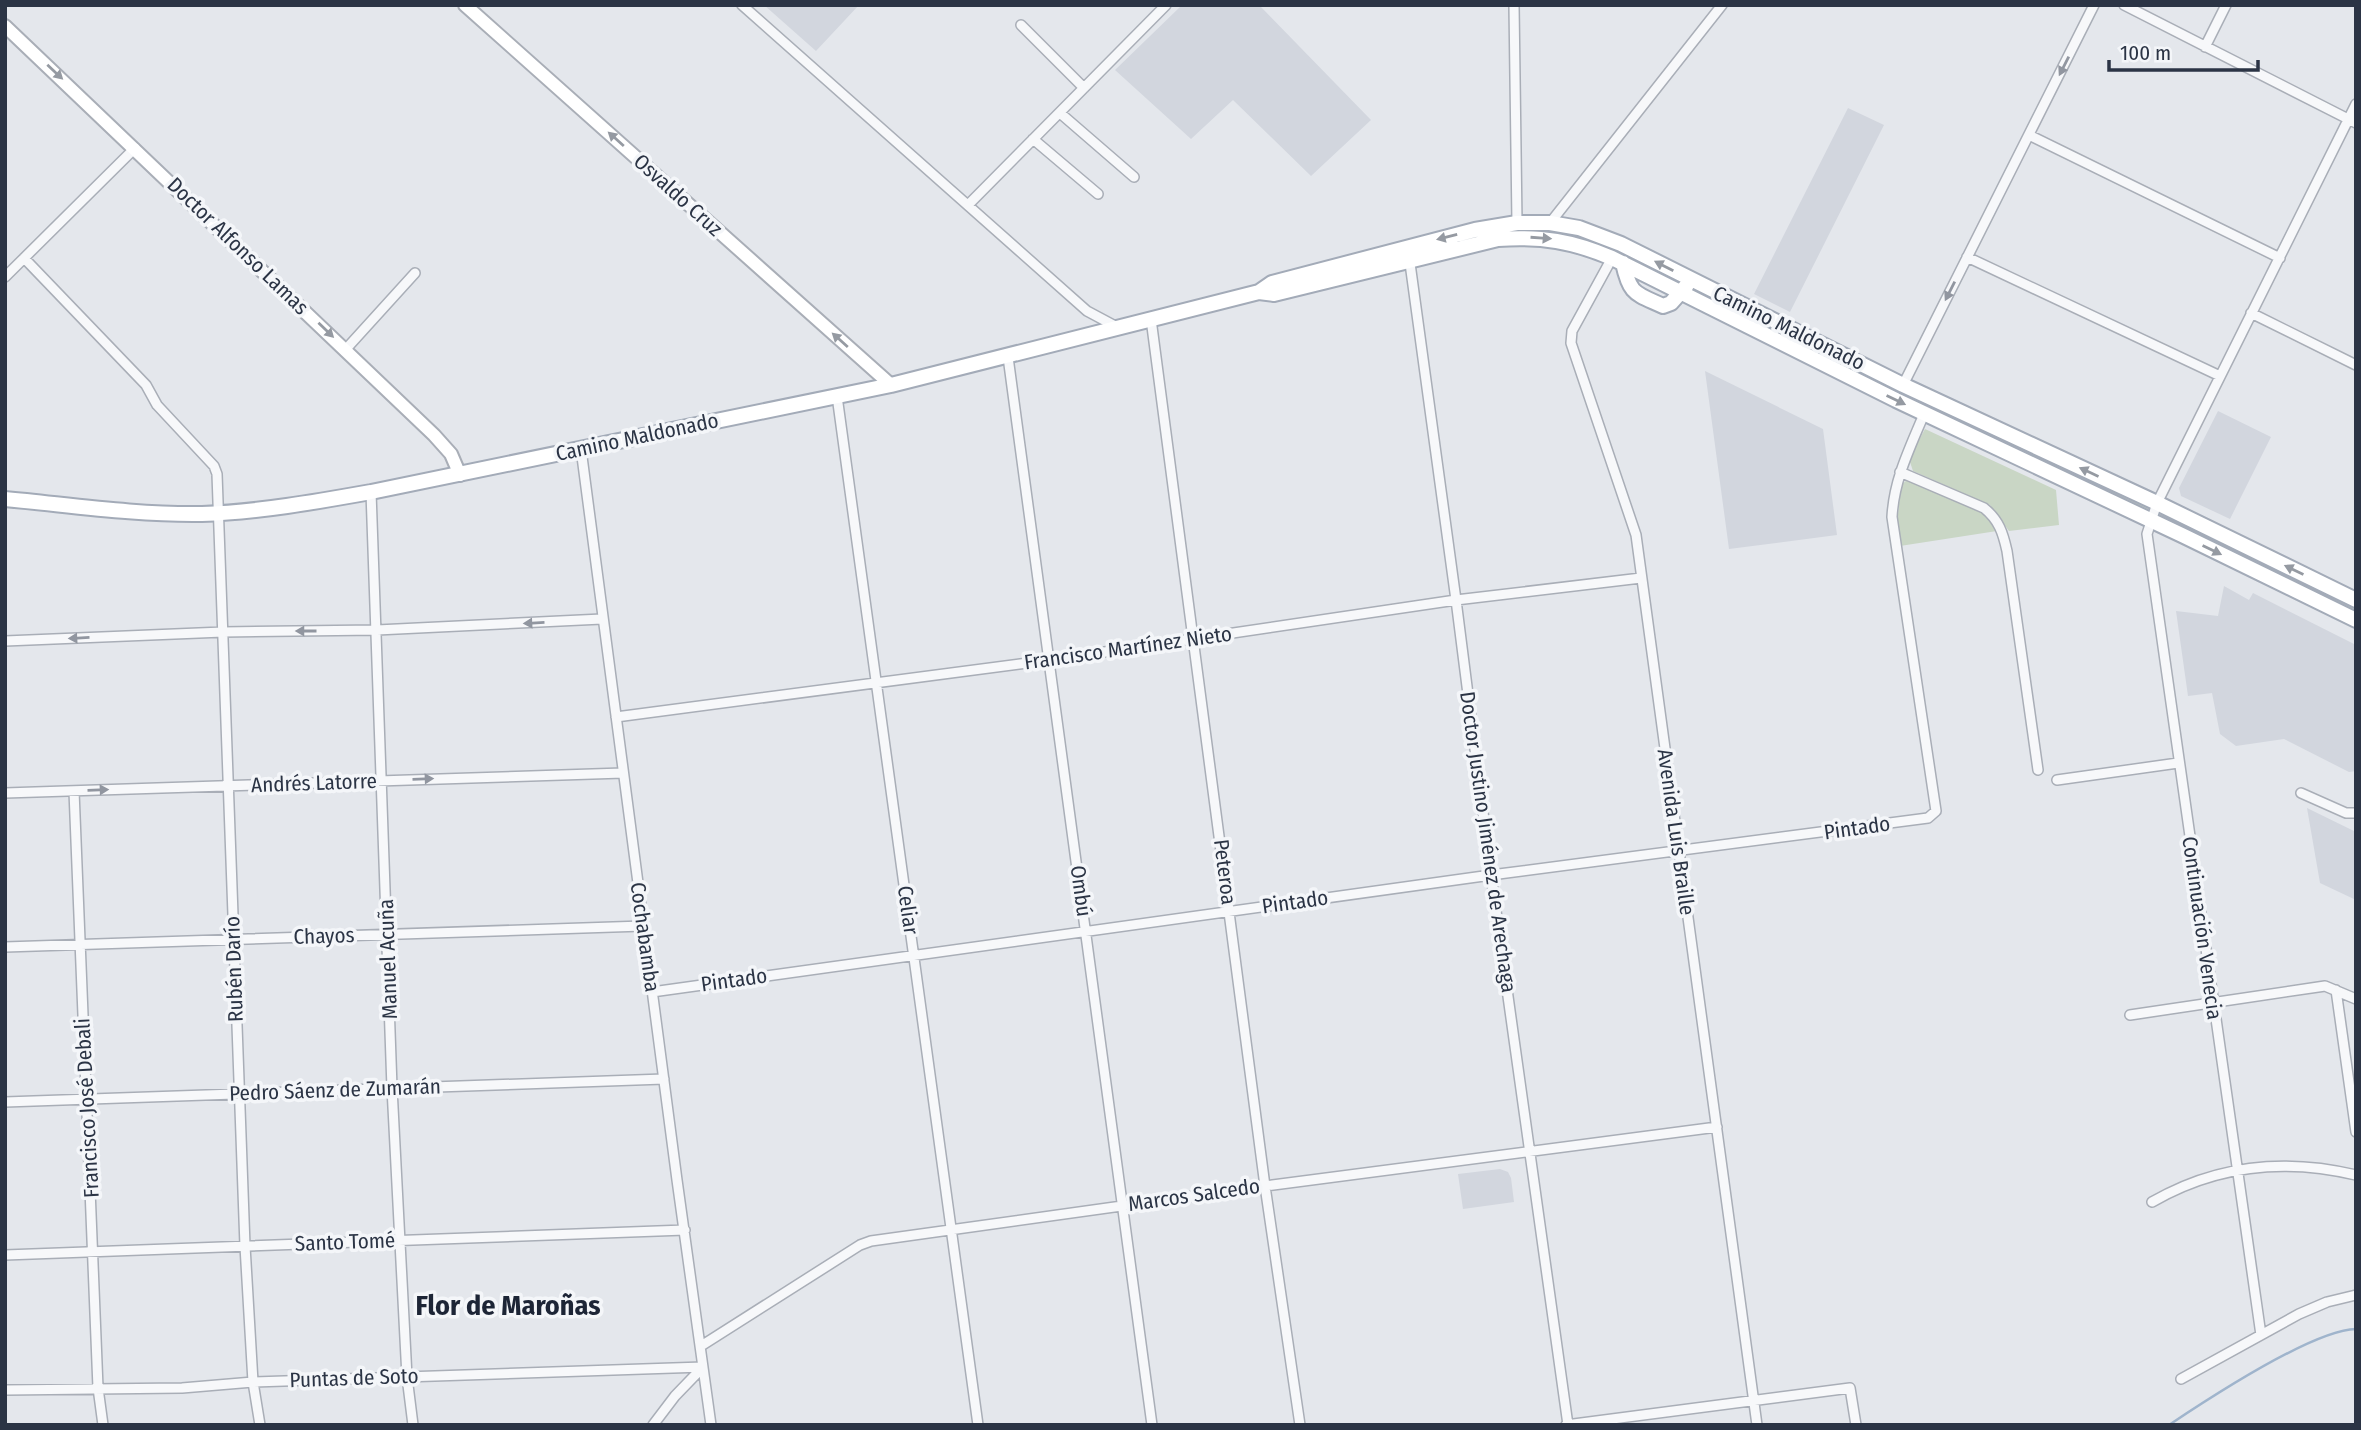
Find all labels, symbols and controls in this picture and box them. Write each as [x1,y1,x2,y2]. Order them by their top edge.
scale bar [2109,28,2258,72]
text: 100 m [2120,40,2171,66]
one-way arrow [2058,56,2069,76]
one-way arrow [46,64,63,80]
one-way arrow [607,132,624,147]
street label: Osvaldo Cruz [628,148,728,242]
street label: Doctor Alfonso Lamas [162,172,314,320]
one-way arrow [1436,232,1458,243]
one-way arrow [1530,233,1552,244]
one-way arrow [1654,260,1674,271]
street label: Camino Maldonado [1709,280,1869,376]
one-way arrow [1945,281,1956,301]
one-way arrow [318,322,335,339]
one-way arrow [832,332,849,348]
one-way arrow [1886,395,1906,406]
street label: Camino Maldonado [553,407,721,467]
one-way arrow [2079,466,2099,478]
one-way arrow [2202,544,2222,555]
one-way arrow [2284,565,2304,576]
one-way arrow [523,617,545,628]
street label: Francisco Martínez Nieto [1022,621,1234,675]
one-way arrow [295,625,317,637]
one-way arrow [68,632,90,643]
street label: Doctor Justino Jiménez de Arechaga [1454,690,1522,994]
street label: Avenida Luis Braille [1651,747,1701,917]
street label: Andrés Latorre [251,768,377,798]
one-way arrow [412,774,434,785]
one-way arrow [87,785,109,796]
street label: Pintado [1822,810,1892,846]
street label: Continuación Venecia [2176,835,2228,1021]
street label: Peteroa [1208,838,1242,906]
street label: Ombú [1065,864,1097,918]
street label: Cochabamba [624,881,666,993]
street label: Celiar [892,884,924,937]
street label: Pintado [1260,884,1330,920]
street label: Manuel Acuña [373,898,403,1020]
street label: Rubén Darío [219,916,249,1022]
street label: Chayos [293,922,355,950]
street label: Pintado [699,962,769,998]
street label: Francisco José Debali [69,1018,105,1198]
street label: Pedro Sáenz de Zumarán [229,1073,441,1107]
street label: Marcos Salcedo [1126,1173,1262,1217]
street label: Santo Tomé [294,1227,396,1257]
district label: Flor de Maroñas [415,1289,601,1322]
street label: Puntas de Soto [289,1363,419,1393]

